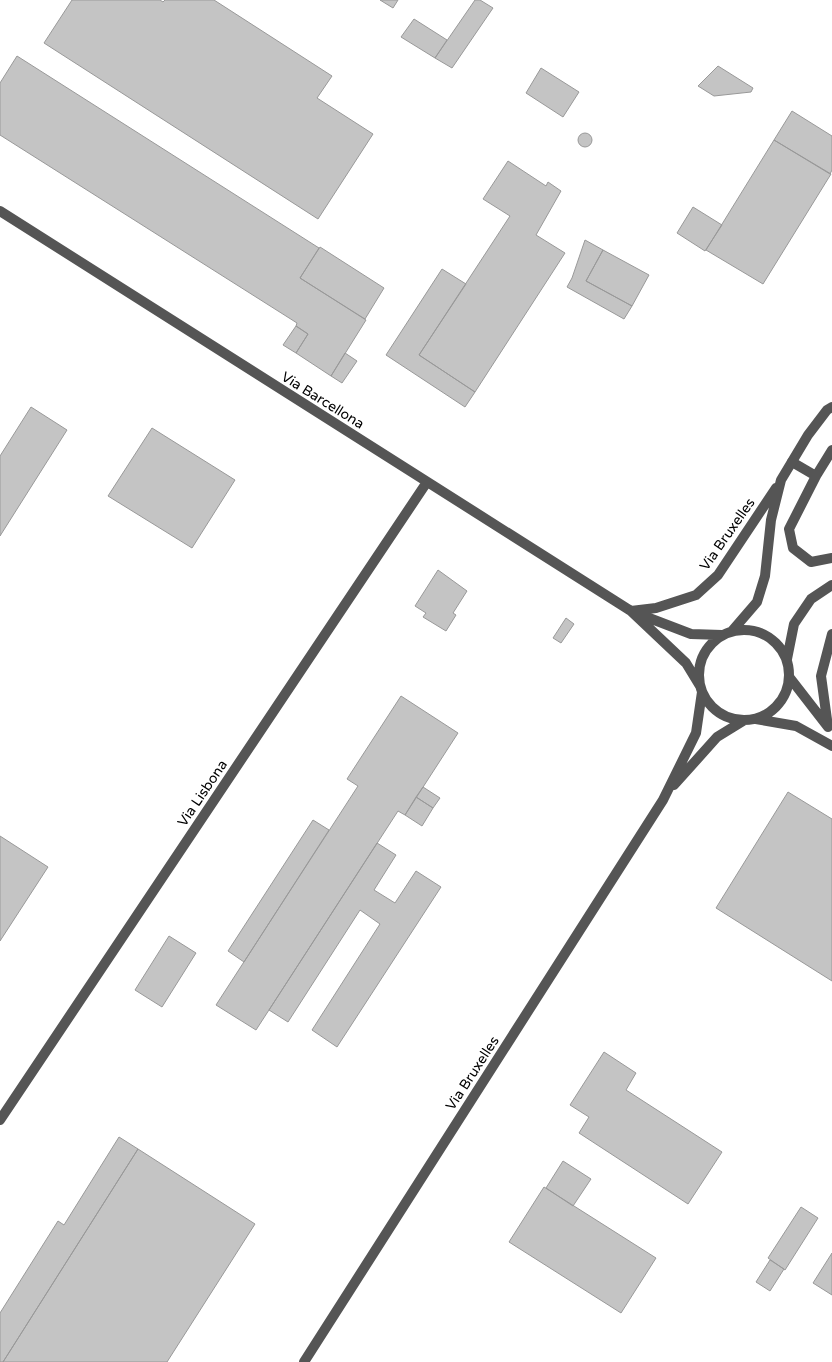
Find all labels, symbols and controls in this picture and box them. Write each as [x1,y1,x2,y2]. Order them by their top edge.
street label: Via Barcellona [278,368,367,433]
street label: Via Bruxelles [696,494,759,574]
street label: Via Lisbona [174,757,231,830]
street label: Via Bruxelles [442,1033,503,1113]

